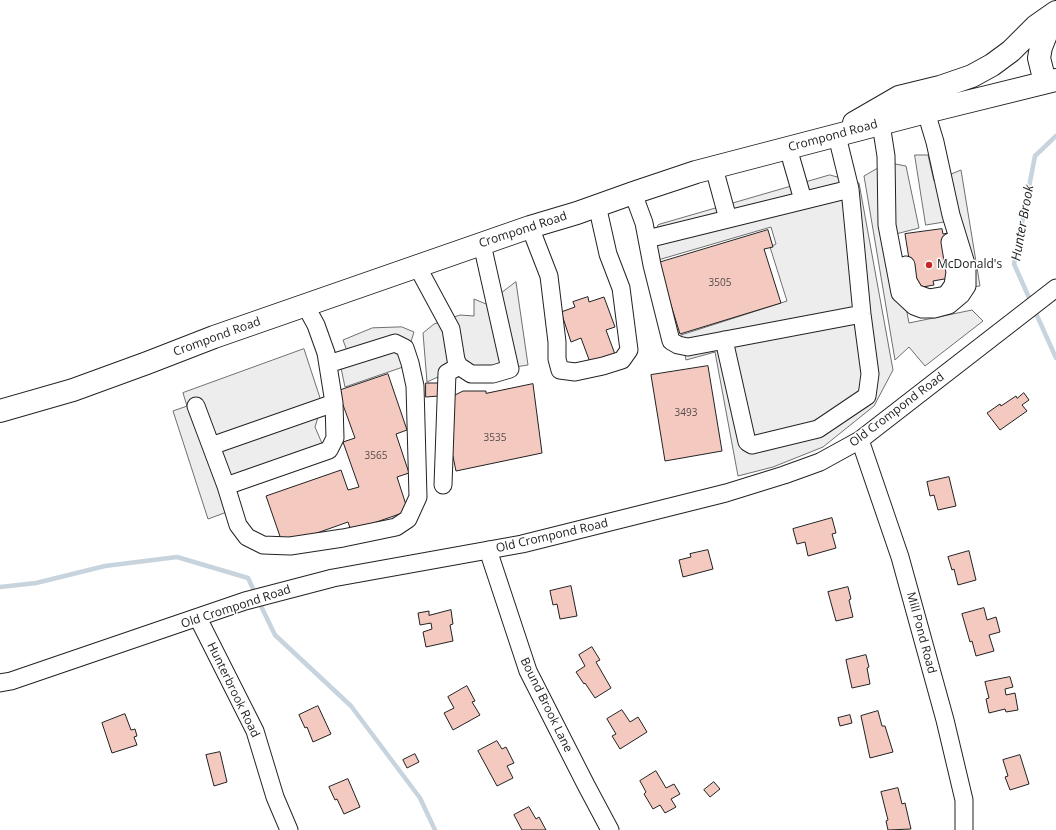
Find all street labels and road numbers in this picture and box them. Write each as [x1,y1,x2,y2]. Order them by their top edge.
street label: Crompond Road [787,117,879,155]
street label: Crompond Road [477,209,569,251]
street label: Crompond Road [171,315,263,359]
street label: Old Crompond Road [847,370,947,450]
street label: Old Crompond Road [495,516,609,556]
street label: Old Crompond Road [179,582,293,632]
street label: Mill Pond Road [903,591,939,675]
street label: Hunterbrook Road [204,640,262,740]
street label: Bound Brook Lane [517,655,575,755]

